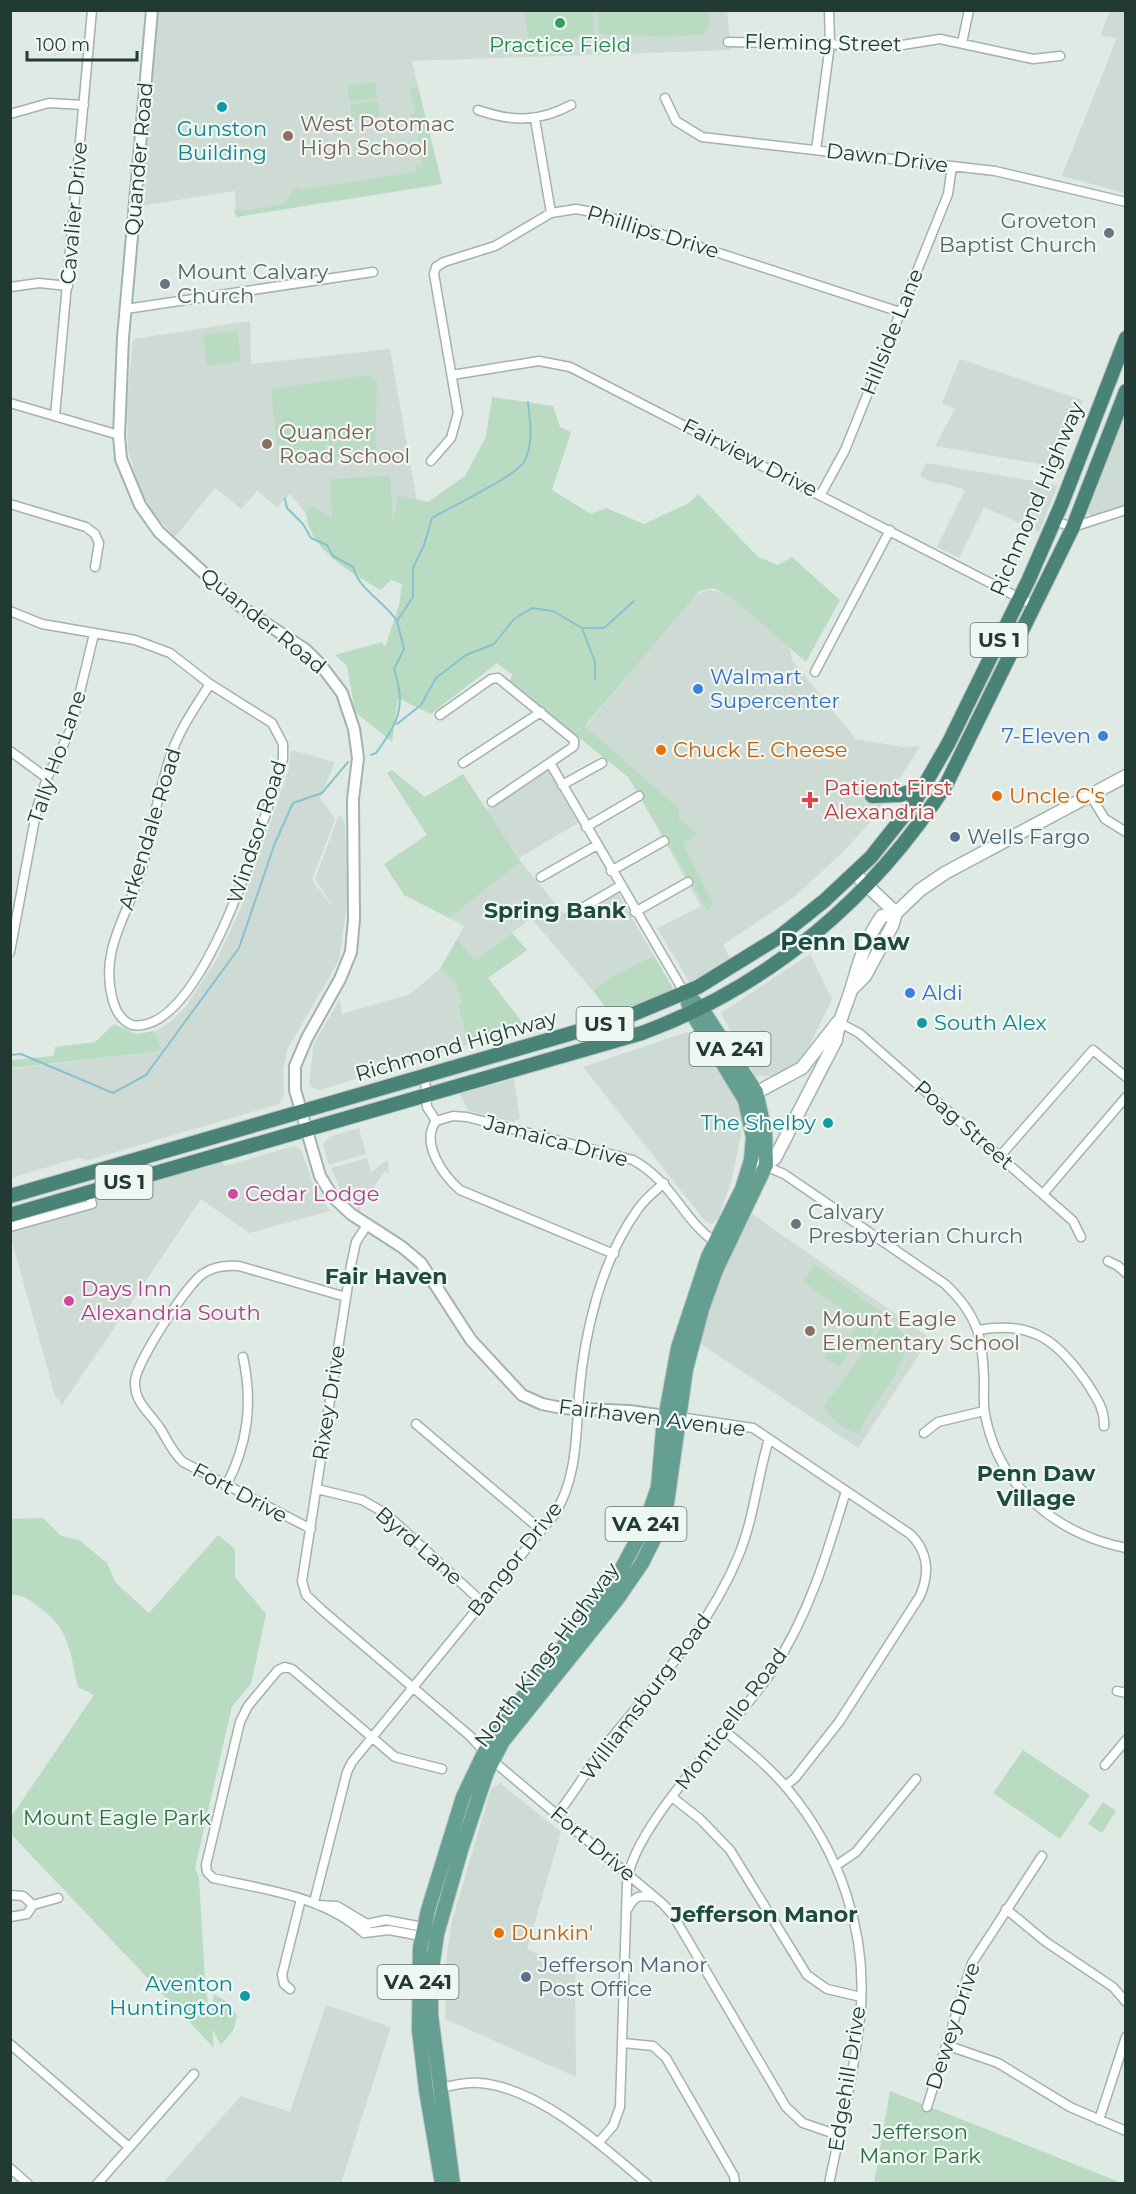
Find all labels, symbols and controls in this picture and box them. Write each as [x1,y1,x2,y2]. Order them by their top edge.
marker: Practice Field [553,16,567,30]
scale bar [27,24,136,62]
street label: Fleming Street [744,29,902,56]
place label: Practice Field [489,32,631,57]
text: 100 m [36,34,90,56]
street label: Quander Road [119,81,158,237]
marker: Gunston Building [215,100,229,114]
place label: West Potomac High School [300,111,455,160]
place label: Gunston Building [177,116,267,165]
marker: West Potomac High School [281,129,295,143]
street label: Dawn Drive [825,138,949,177]
street label: Cavalier Drive [55,141,92,285]
street label: Phillips Drive [584,200,722,263]
place label: Groveton Baptist Church [939,208,1097,257]
marker: Groveton Baptist Church [1102,226,1116,240]
place label: Mount Calvary Church [177,259,329,308]
street label: Hillside Lane [855,265,928,399]
marker: Mount Calvary Church [158,277,172,291]
street label: Richmond Highway [984,397,1089,600]
street label: Fairview Drive [679,413,822,502]
place label: Quander Road School [279,419,410,468]
marker: Quander Road School [260,437,274,451]
street label: Quander Road [196,562,331,679]
road number: US 1 [970,623,1028,657]
place label: Walmart Supercenter [710,664,840,713]
marker: Walmart Supercenter [691,682,705,696]
street label: Tally Ho Lane [22,687,91,827]
place label: 7-Eleven [1002,723,1091,748]
marker: 7-Eleven [1096,729,1110,743]
place label: Chuck E. Cheese [673,737,848,762]
marker: Chuck E. Cheese [654,743,668,757]
street label: Arkendale Road [113,745,186,913]
street label: Windsor Road [222,757,291,907]
place label: Patient First Alexandria [824,775,952,824]
place label: Uncle C's [1009,783,1105,808]
marker: Uncle C's [990,789,1004,803]
marker: Patient First Alexandria [801,791,819,809]
place label: Wells Fargo [967,824,1090,849]
marker: Wells Fargo [948,830,962,844]
district label: Spring Bank [484,897,627,924]
district label: Penn Daw [780,927,910,956]
place label: Aldi [922,980,963,1005]
marker: Aldi [903,986,917,1000]
street label: Richmond Highway [352,1005,560,1086]
road number: US 1 [576,1007,634,1041]
place label: South Alex [934,1010,1047,1035]
marker: South Alex [915,1016,929,1030]
road number: VA 241 [690,1032,771,1066]
street label: Poag Street [909,1075,1019,1175]
street label: Jamaica Drive [480,1109,631,1172]
place label: The Shelby [701,1110,817,1135]
marker: The Shelby [821,1116,835,1130]
road number: US 1 [96,1165,152,1199]
place label: Cedar Lodge [245,1181,379,1206]
marker: Cedar Lodge [226,1187,240,1201]
place label: Calvary Presbyterian Church [808,1199,1023,1248]
marker: Calvary Presbyterian Church [789,1217,803,1231]
district label: Fair Haven [325,1263,447,1290]
place label: Days Inn Alexandria South [81,1276,261,1325]
marker: Days Inn Alexandria South [62,1294,76,1308]
place label: Mount Eagle Elementary School [822,1306,1020,1355]
marker: Mount Eagle Elementary School [803,1324,817,1338]
street label: Rixey Drive [307,1344,350,1462]
street label: Fairhaven Avenue [557,1394,747,1441]
street label: Fort Drive [189,1457,292,1528]
district label: Penn Daw Village [977,1460,1096,1512]
street label: Bangor Drive [462,1496,567,1621]
street label: Byrd Lane [371,1501,468,1590]
road number: VA 241 [606,1507,686,1541]
street label: North Kings Highway [469,1557,625,1752]
street label: Williamsburg Road [575,1609,716,1785]
street label: Monticello Road [669,1643,792,1794]
street label: Fort Drive [546,1801,641,1887]
park label: Mount Eagle Park [23,1805,211,1830]
district label: Jefferson Manor [669,1901,858,1928]
place label: Dunkin' [511,1920,593,1945]
marker: Dunkin' [492,1926,506,1940]
place label: Jefferson Manor Post Office [537,1952,708,2001]
street label: Dewey Drive [920,1959,985,2093]
road number: VA 241 [378,1965,458,1999]
marker: Jefferson Manor Post Office [519,1970,533,1984]
place label: Aventon Huntington [109,1971,233,2020]
marker: Aventon Huntington [238,1989,252,2003]
street label: Edgehill Drive [823,2004,870,2153]
park label: Jefferson Manor Park [859,2119,981,2168]

